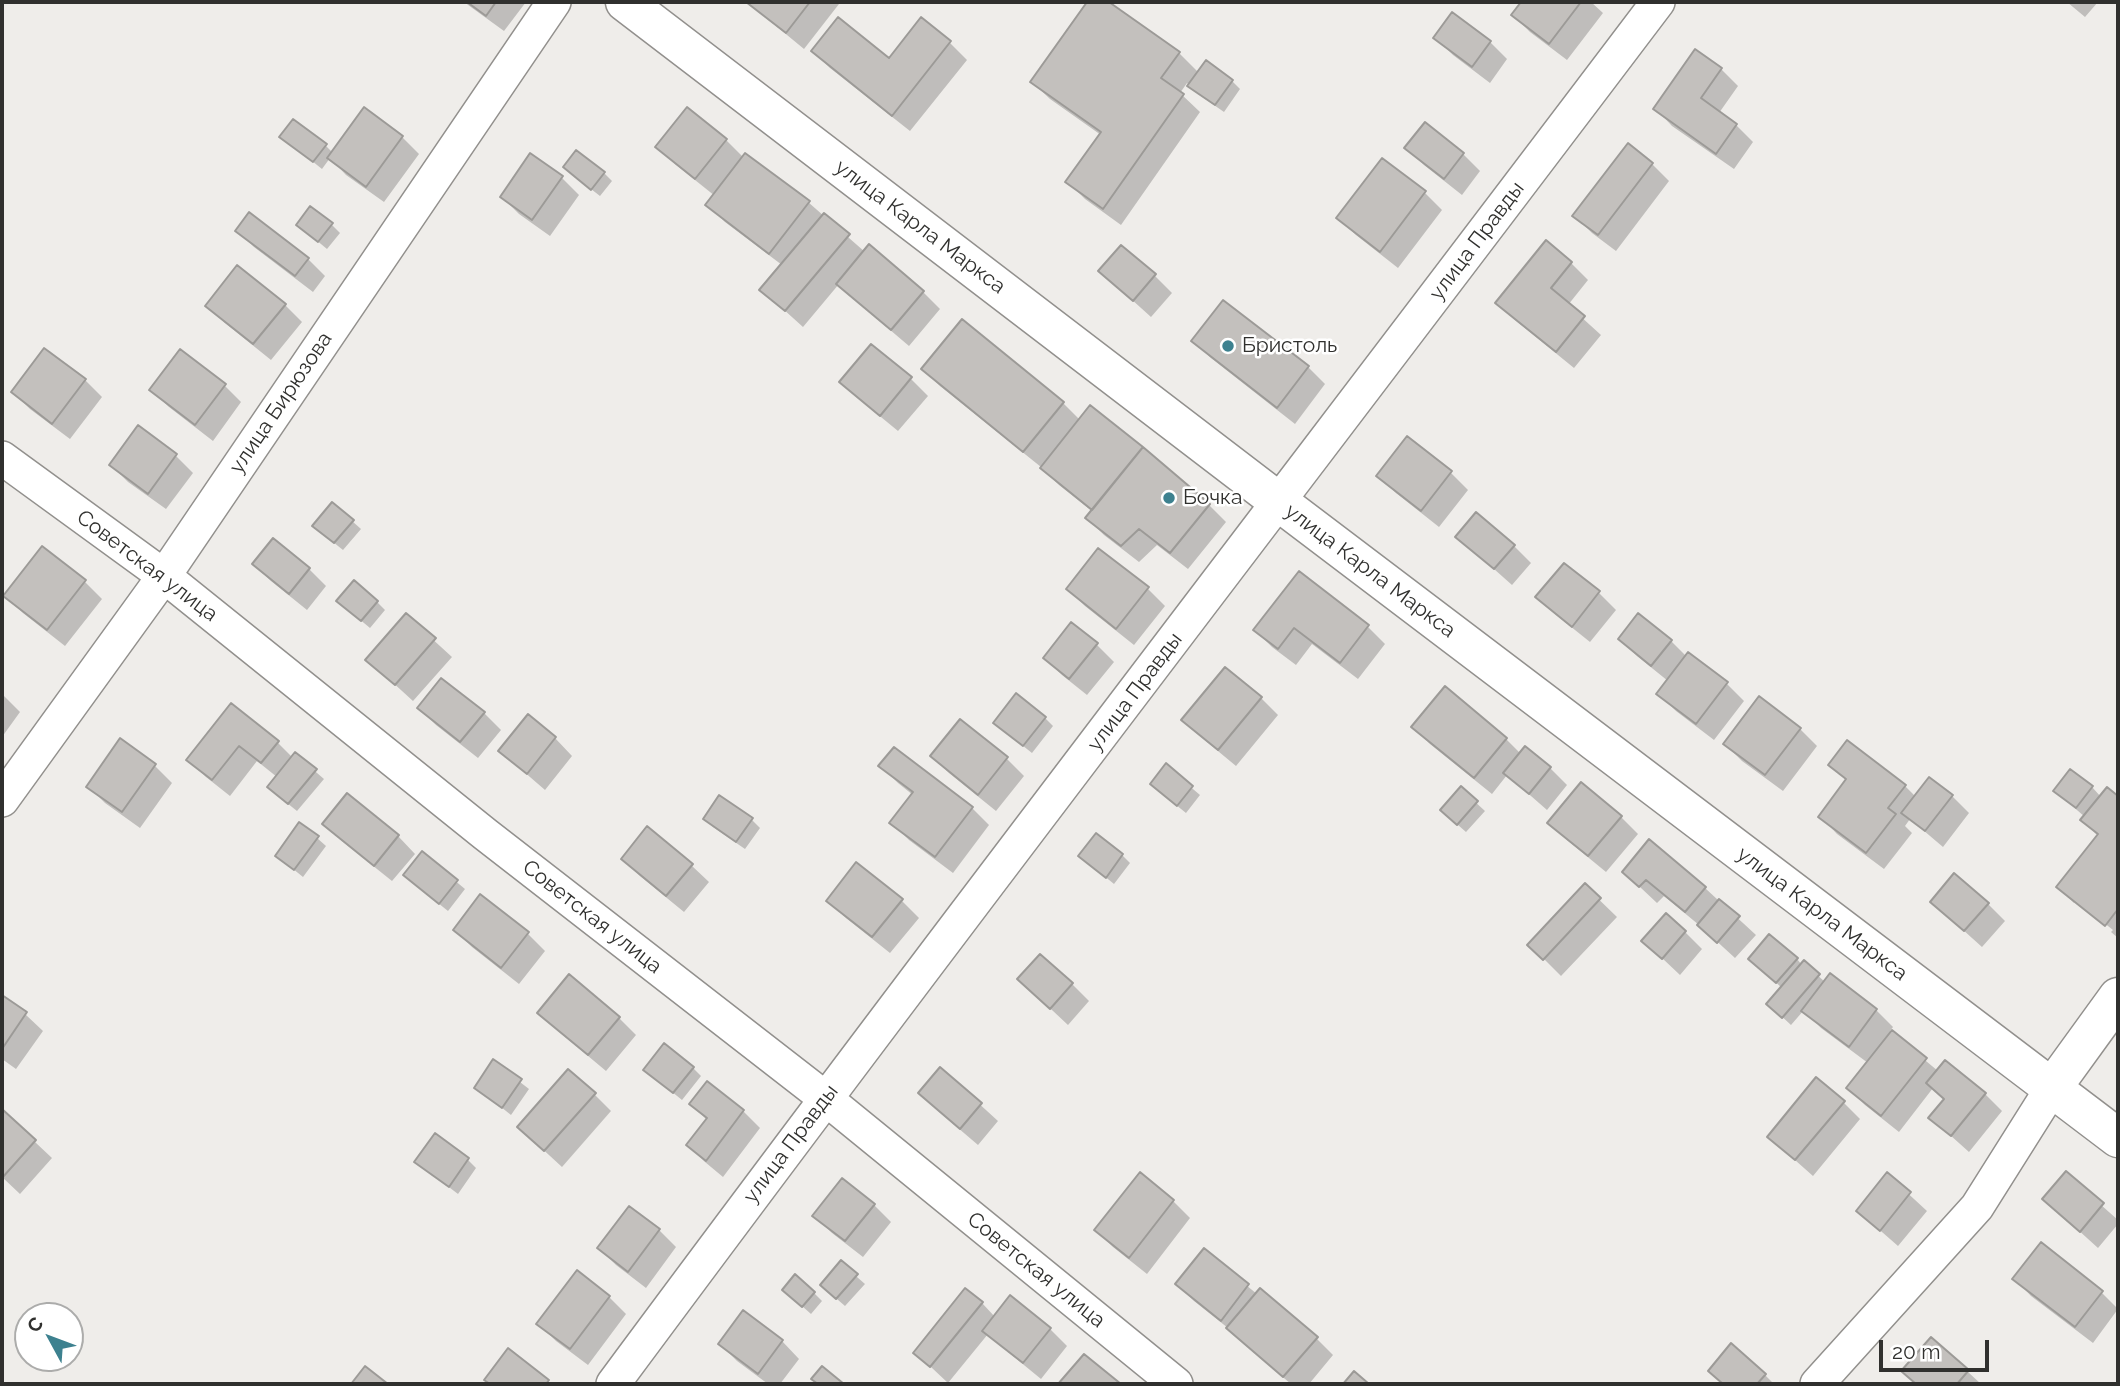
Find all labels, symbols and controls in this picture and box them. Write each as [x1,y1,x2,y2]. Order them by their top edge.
street label: улица Карла Маркса [830,155,1010,299]
street label: улица Правды [1424,177,1530,305]
street label: улица Бирюзова [224,328,338,478]
place label: Бристоль [1242,333,1337,359]
marker: Бристоль [1220,338,1236,354]
place label: Бочка [1183,485,1242,511]
marker: Бочка [1161,490,1177,506]
street label: улица Карла Маркса [1280,499,1460,643]
street label: Советская улица [72,505,222,627]
street label: улица Правды [1082,628,1188,756]
street label: улица Карла Маркса [1732,842,1912,986]
street label: Советская улица [517,855,667,979]
street label: улица Правды [738,1080,844,1208]
street label: Советская улица [962,1207,1110,1333]
north arrow [14,1302,84,1372]
text: С [22,1312,47,1337]
scale bar [1882,1326,1992,1370]
text: 20 m [1892,1339,1940,1364]

